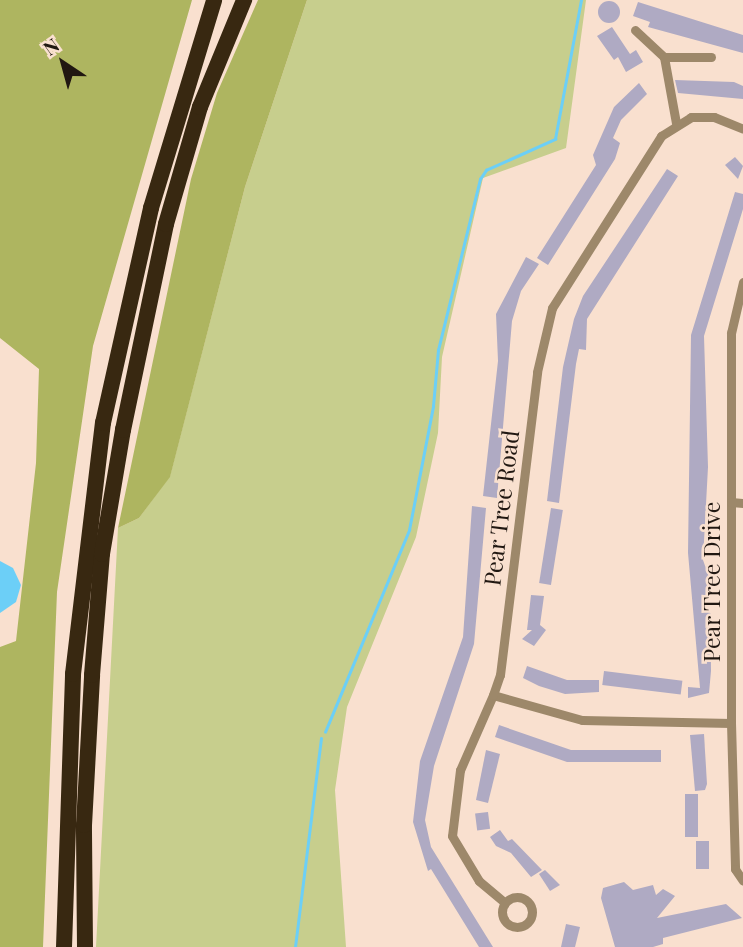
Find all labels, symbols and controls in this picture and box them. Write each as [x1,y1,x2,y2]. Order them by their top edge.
north arrow [28,28,98,98]
text: N [37,31,64,61]
street label: Pear Tree Road [478,428,524,588]
street label: Pear Tree Drive [697,501,725,663]

